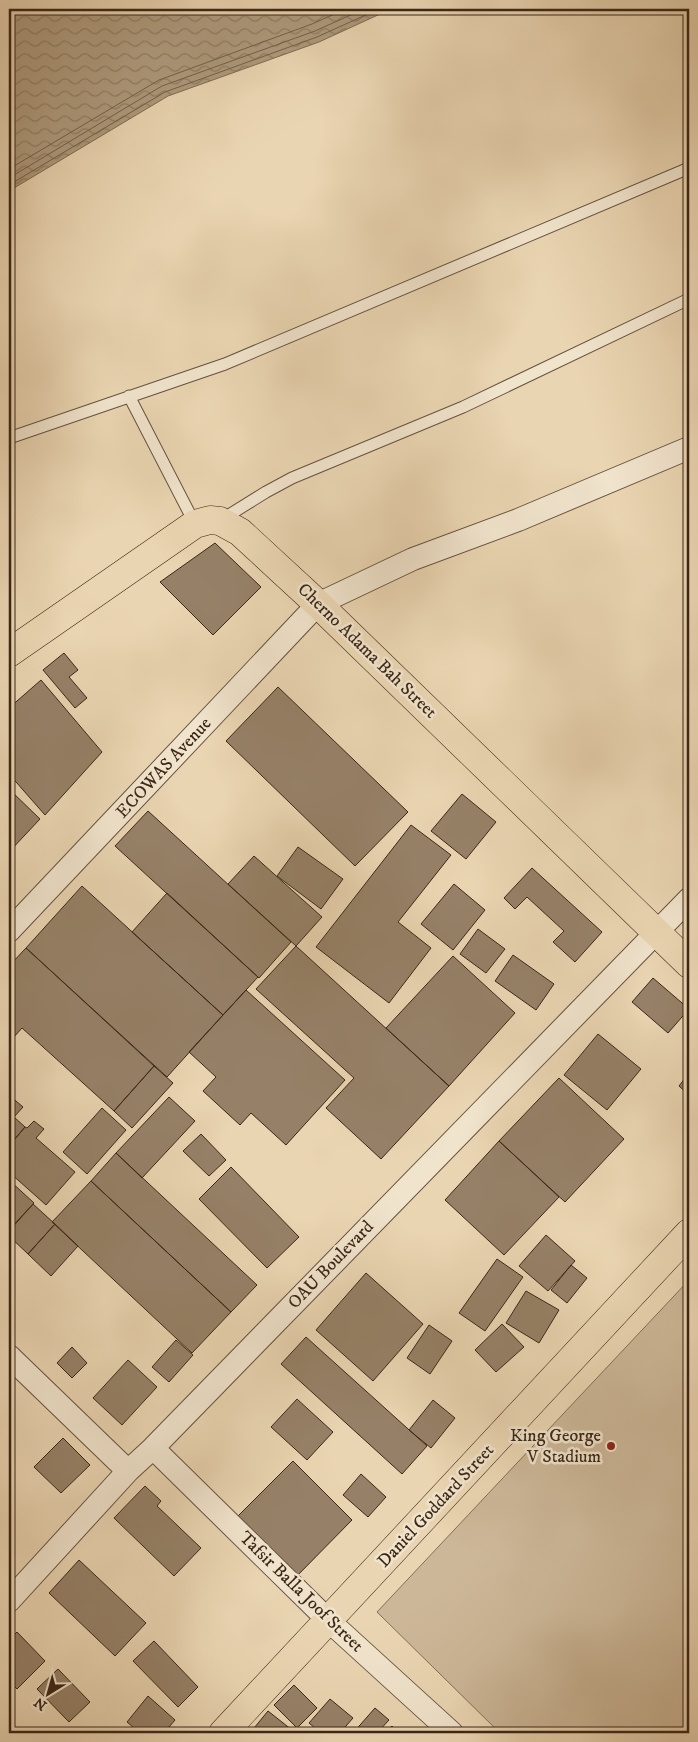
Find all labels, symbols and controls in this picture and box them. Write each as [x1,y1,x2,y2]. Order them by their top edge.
street label: Cherno Adama Bah Street [293,579,442,723]
street label: ECOWAS Avenue [112,713,216,823]
street label: OAU Boulevard [283,1216,379,1314]
place label: King George V Stadium [510,1425,601,1468]
street label: Daniel Goddard Street [373,1440,499,1572]
marker: King George V Stadium [605,1440,617,1452]
street label: Tafsir Balla Joof Street [234,1527,368,1657]
north arrow [22,1670,72,1720]
text: N [30,1693,51,1714]

